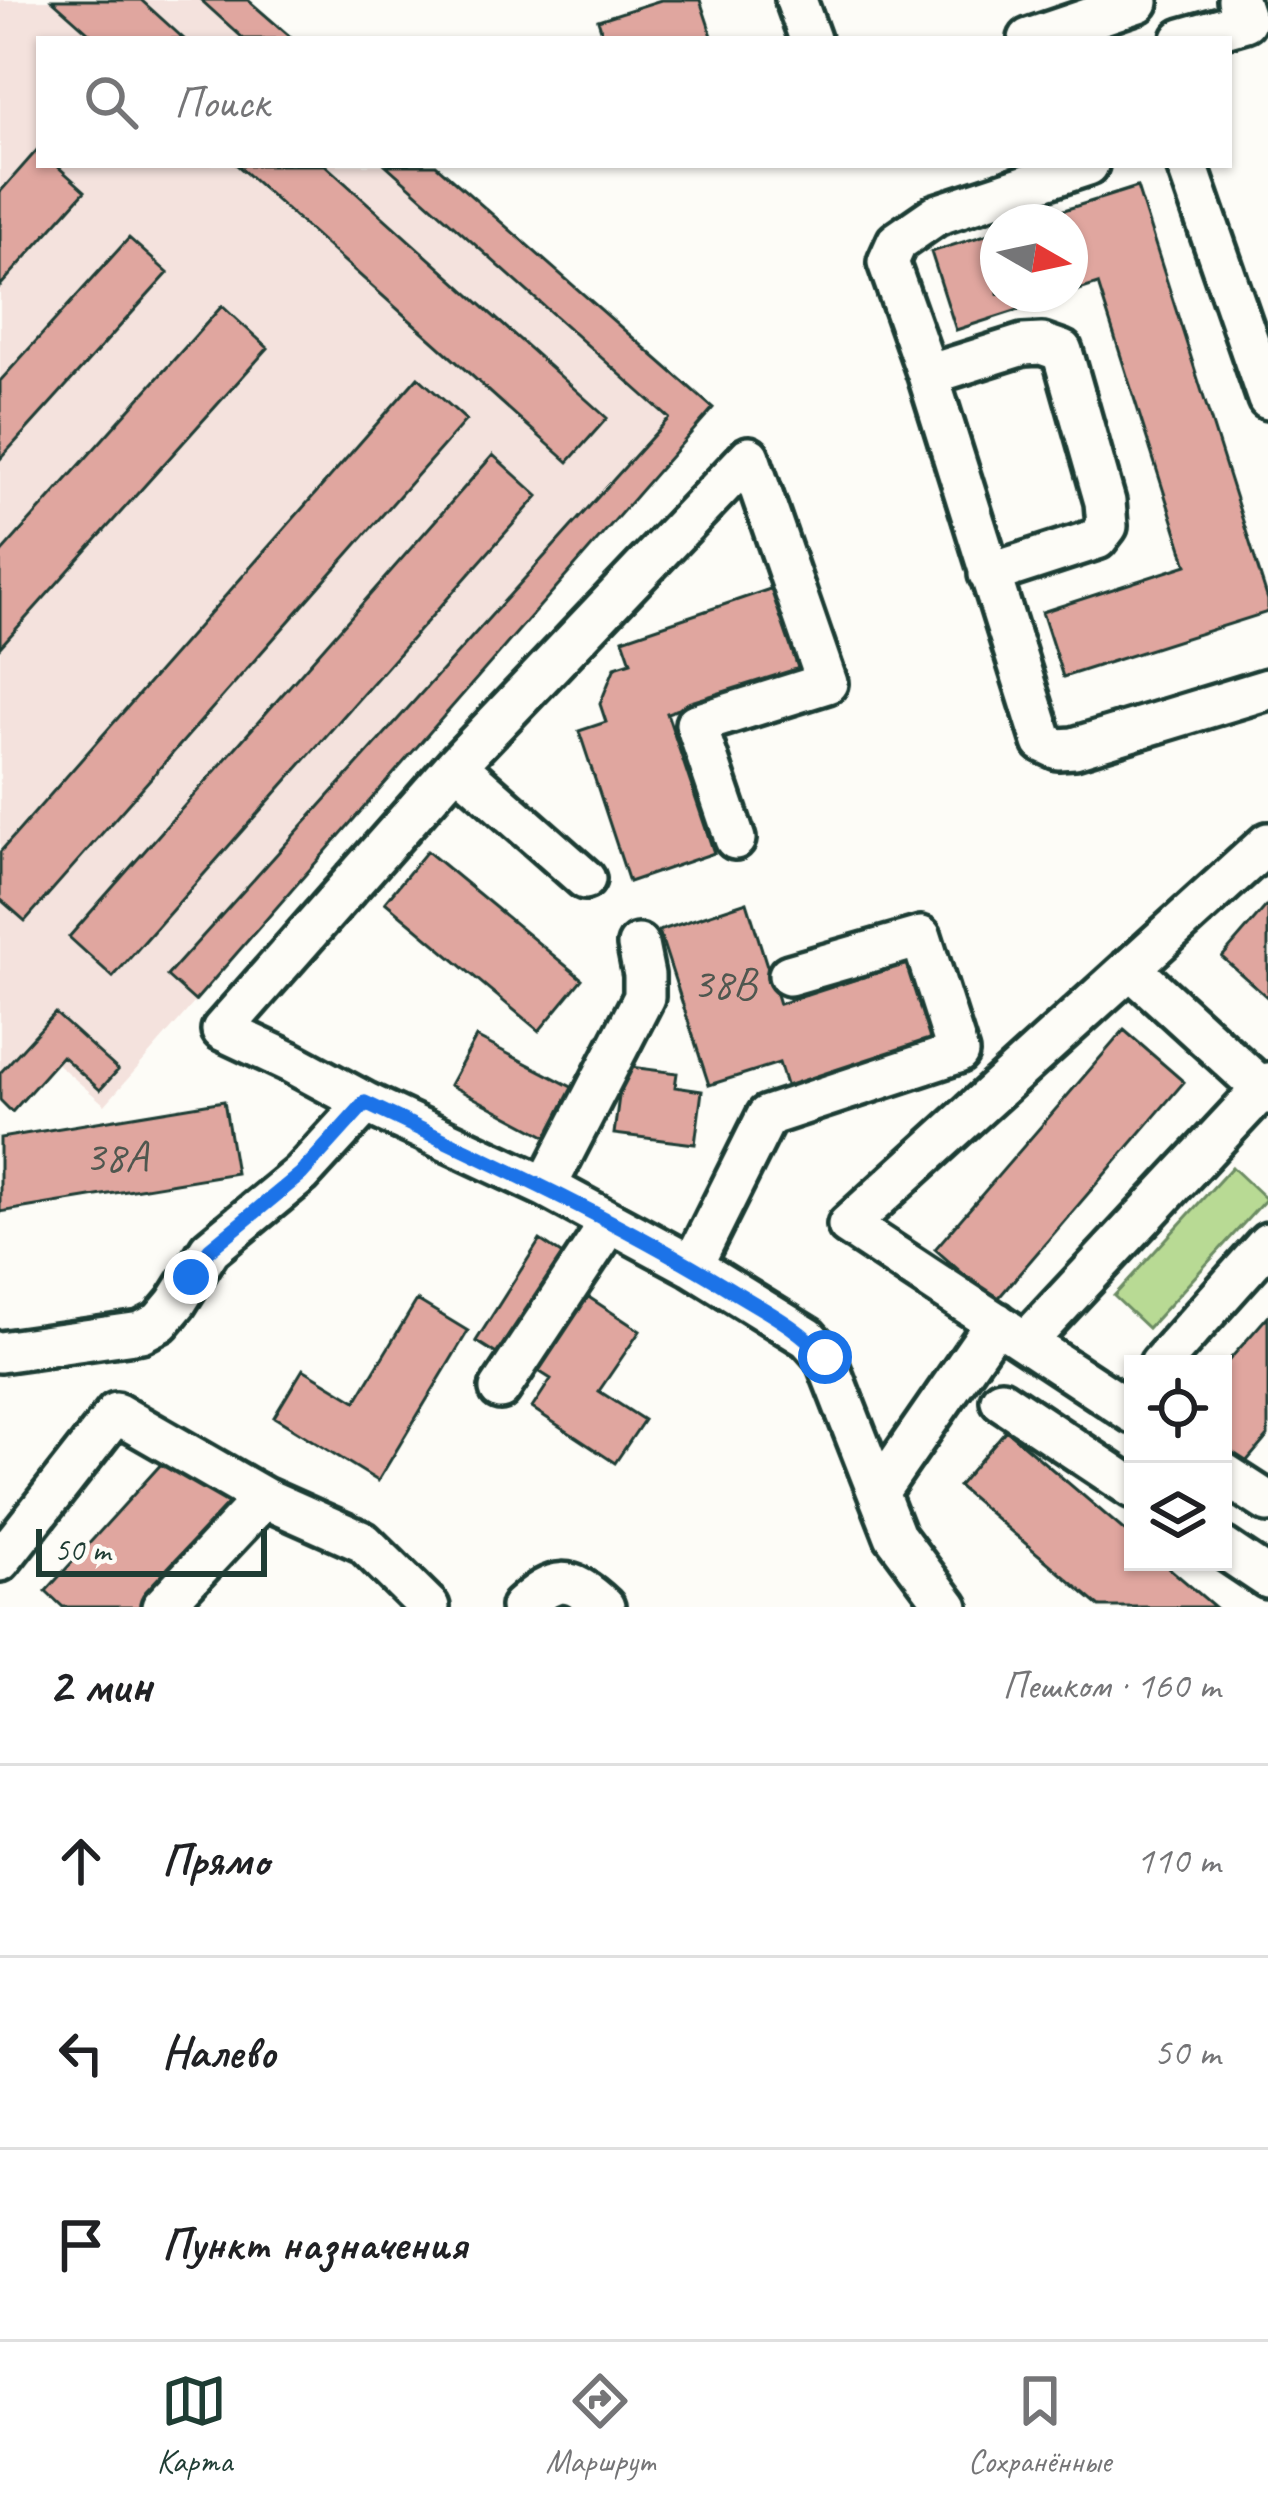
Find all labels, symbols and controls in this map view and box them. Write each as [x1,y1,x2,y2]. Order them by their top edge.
search box [36,36,1232,168]
icon: search [78,69,144,135]
text: Поиск [174,74,269,131]
north arrow [980,204,1088,312]
house number: 38В [692,955,759,1012]
house number: 38А [84,1128,150,1185]
route end [164,1250,218,1304]
route start [798,1330,852,1384]
map controls [1124,1355,1232,1571]
button: locate [1124,1355,1232,1463]
button: layers [1124,1463,1232,1571]
scale bar [36,1523,267,1576]
text: 50 m [54,1529,110,1571]
text: 2 мин [48,1653,152,1717]
text: Пешком · 160 m [1002,1661,1220,1710]
icon: ahead [48,1828,114,1894]
text: Прямо [162,1832,269,1889]
text: 110 m [1136,1836,1220,1885]
icon: left [48,2020,114,2086]
text: Налево [162,2024,276,2081]
text: 50 m [1154,2028,1220,2077]
icon: arrive [48,2212,114,2278]
text: Пункт назначения [162,2216,467,2273]
tab: Карта [157,2368,232,2482]
tab: Маршрут [546,2368,655,2482]
tab: Сохранённые [968,2368,1111,2482]

